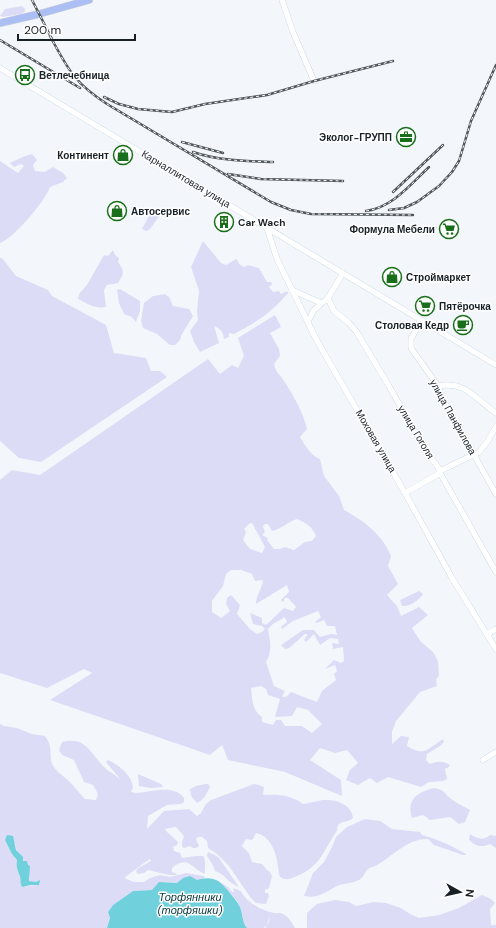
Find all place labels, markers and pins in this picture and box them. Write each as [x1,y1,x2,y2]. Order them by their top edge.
bus stop icon: Ветлечебница [14,64,36,86]
place label: Ветлечебница [39,69,110,82]
office icon: Эколог-ГРУПП [395,126,417,148]
place label: Эколог-ГРУПП [319,131,392,144]
shop icon: Континент [112,144,134,166]
place label: Континент [57,149,109,162]
shop icon: Автосервис [106,200,128,222]
place label: Автосервис [131,205,191,218]
building icon: Car Wach [213,211,235,233]
place label: Car Wach [238,216,285,229]
supermarket icon: Формула Мебели [438,218,460,240]
place label: Формула Мебели [349,223,435,236]
shop icon: Строймаркет [381,266,403,288]
place label: Строймаркет [406,271,471,284]
supermarket icon: Пятёрочка [414,295,436,317]
place label: Пятёрочка [439,300,491,313]
cafe icon: Столовая Кедр [452,314,474,336]
place label: Столовая Кедр [375,319,449,332]

